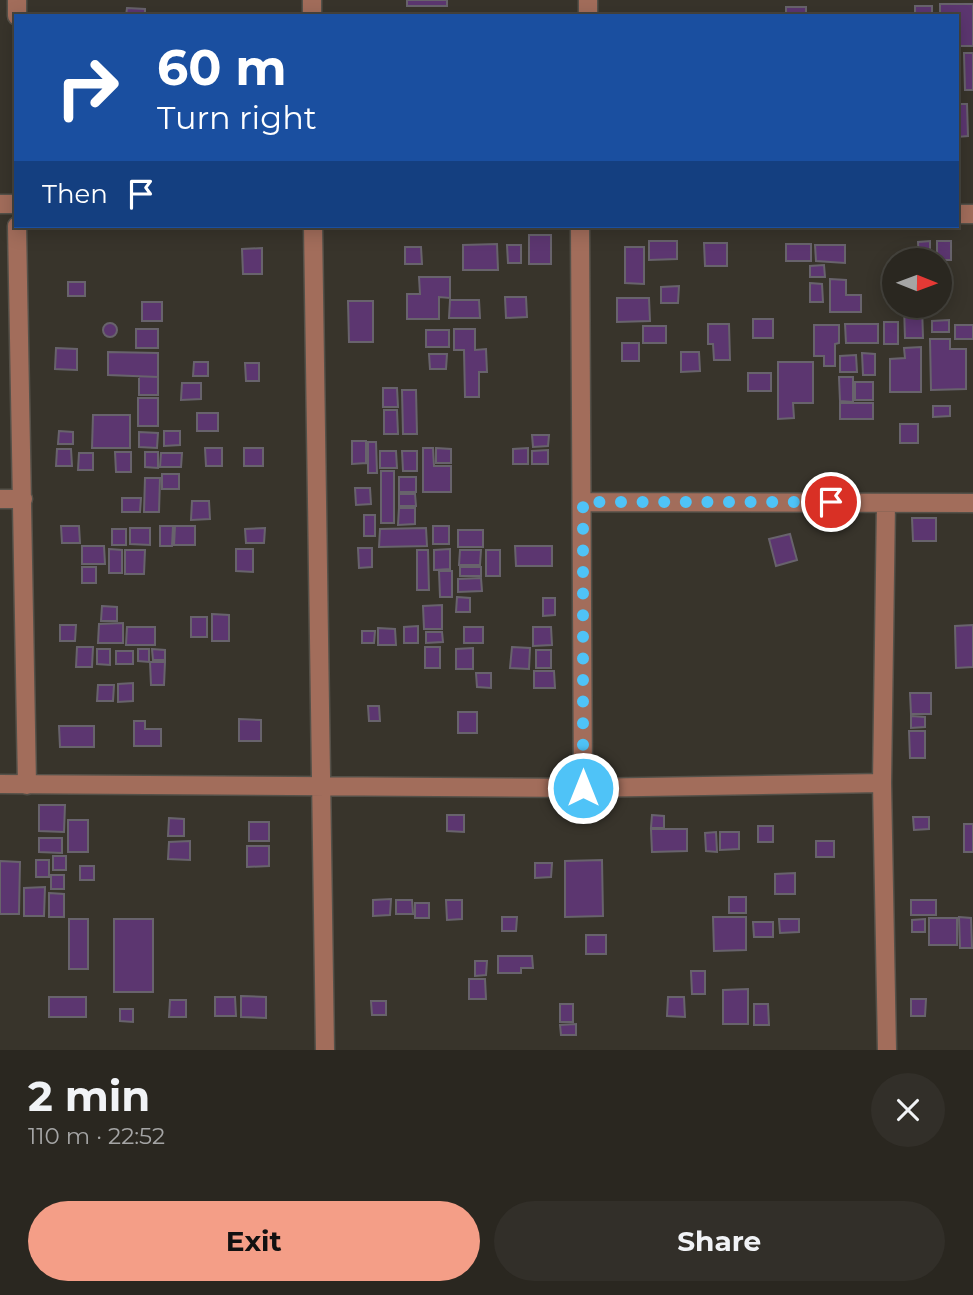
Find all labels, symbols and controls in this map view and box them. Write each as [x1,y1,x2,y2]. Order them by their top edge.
text: 60 m [157,38,287,97]
icon: right [42,42,133,133]
text: Turn right [157,98,317,137]
icon: arrive [122,175,160,213]
text: Then [42,178,108,210]
north arrow [882,248,952,318]
map controls [882,248,952,318]
pin [801,472,861,532]
icon: arrive [812,483,850,521]
position arrow [546,751,620,825]
text: 2 min [28,1070,150,1122]
button: close [871,1073,945,1147]
text: 110 m · 22:52 [28,1122,165,1150]
button: Exit [28,1201,480,1281]
button: Share [494,1201,945,1281]

